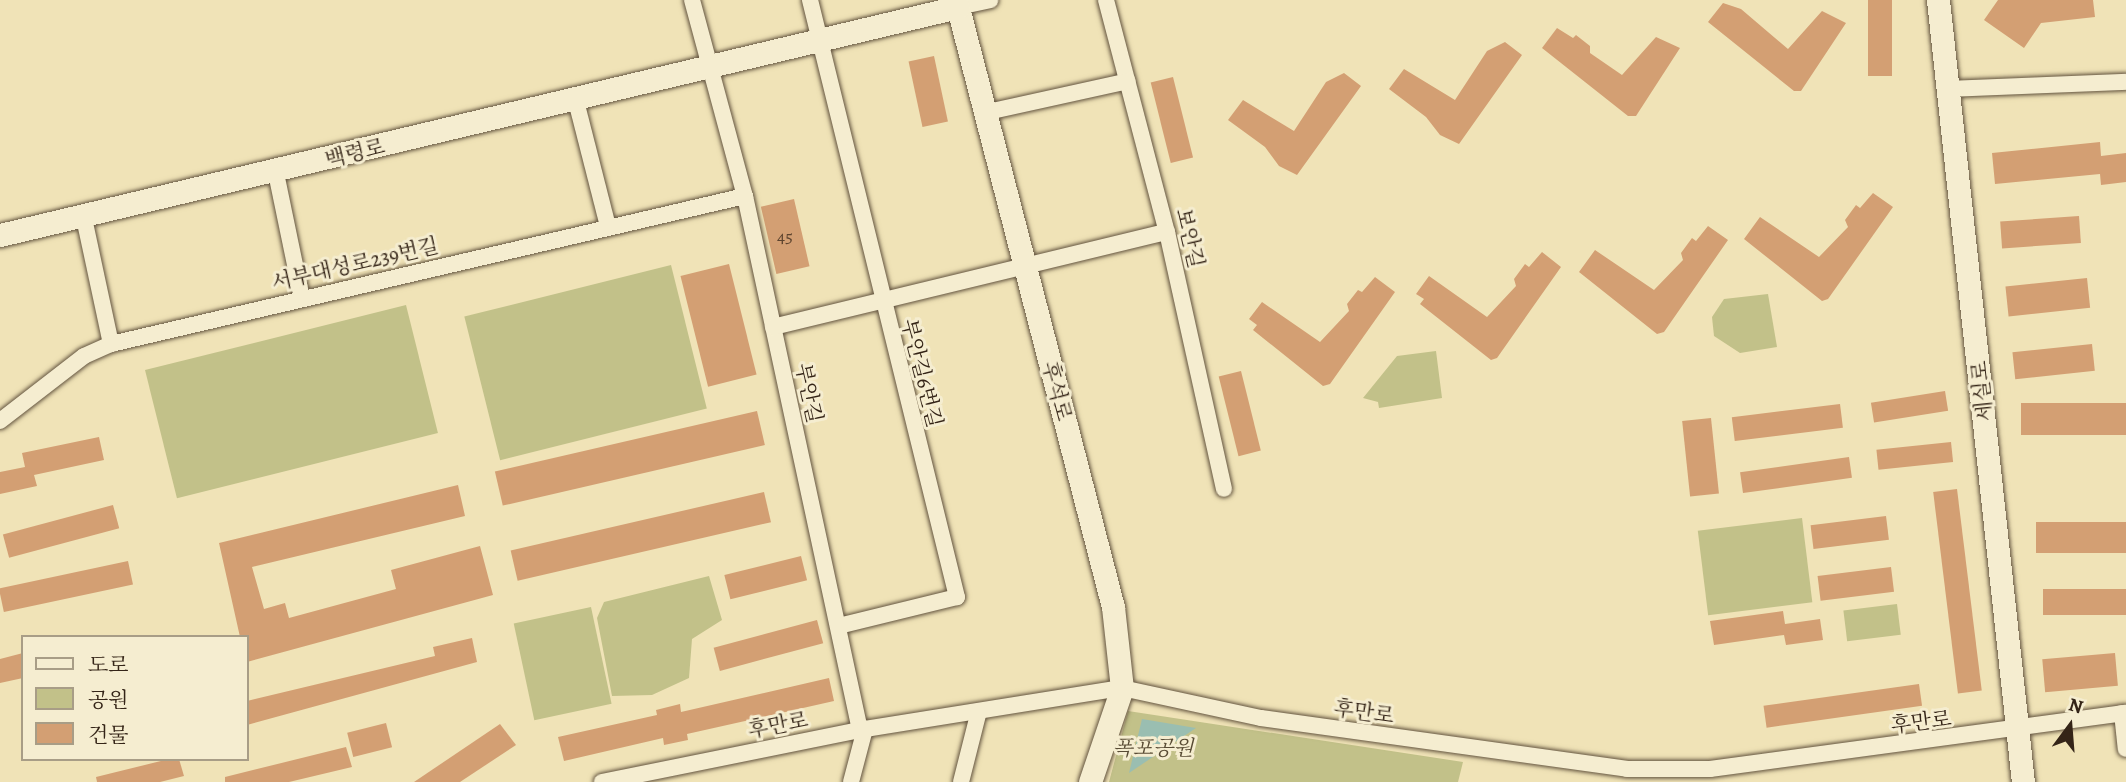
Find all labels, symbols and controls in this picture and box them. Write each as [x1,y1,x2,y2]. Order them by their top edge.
street label: 백령로 [322,133,388,173]
street label: 보안길 [1171,206,1209,270]
house number: 45 [777,225,793,247]
street label: 서부대성로239번길 [269,233,441,295]
street label: 부안길6번길 [896,316,948,430]
street label: 후석로 [1037,358,1077,424]
street label: 세실로 [1966,359,1998,423]
street label: 부안길 [790,361,828,425]
legend [21,635,248,761]
text: 도로 [88,651,129,679]
text: 공원 [88,686,129,714]
north arrow [2035,691,2105,761]
text: N [2066,691,2086,720]
street label: 후만로 [1332,695,1396,729]
street label: 후만로 [1889,706,1953,738]
street label: 후만로 [746,707,810,743]
text: 건물 [88,721,129,749]
park label: 폭포공원 [1112,735,1194,761]

